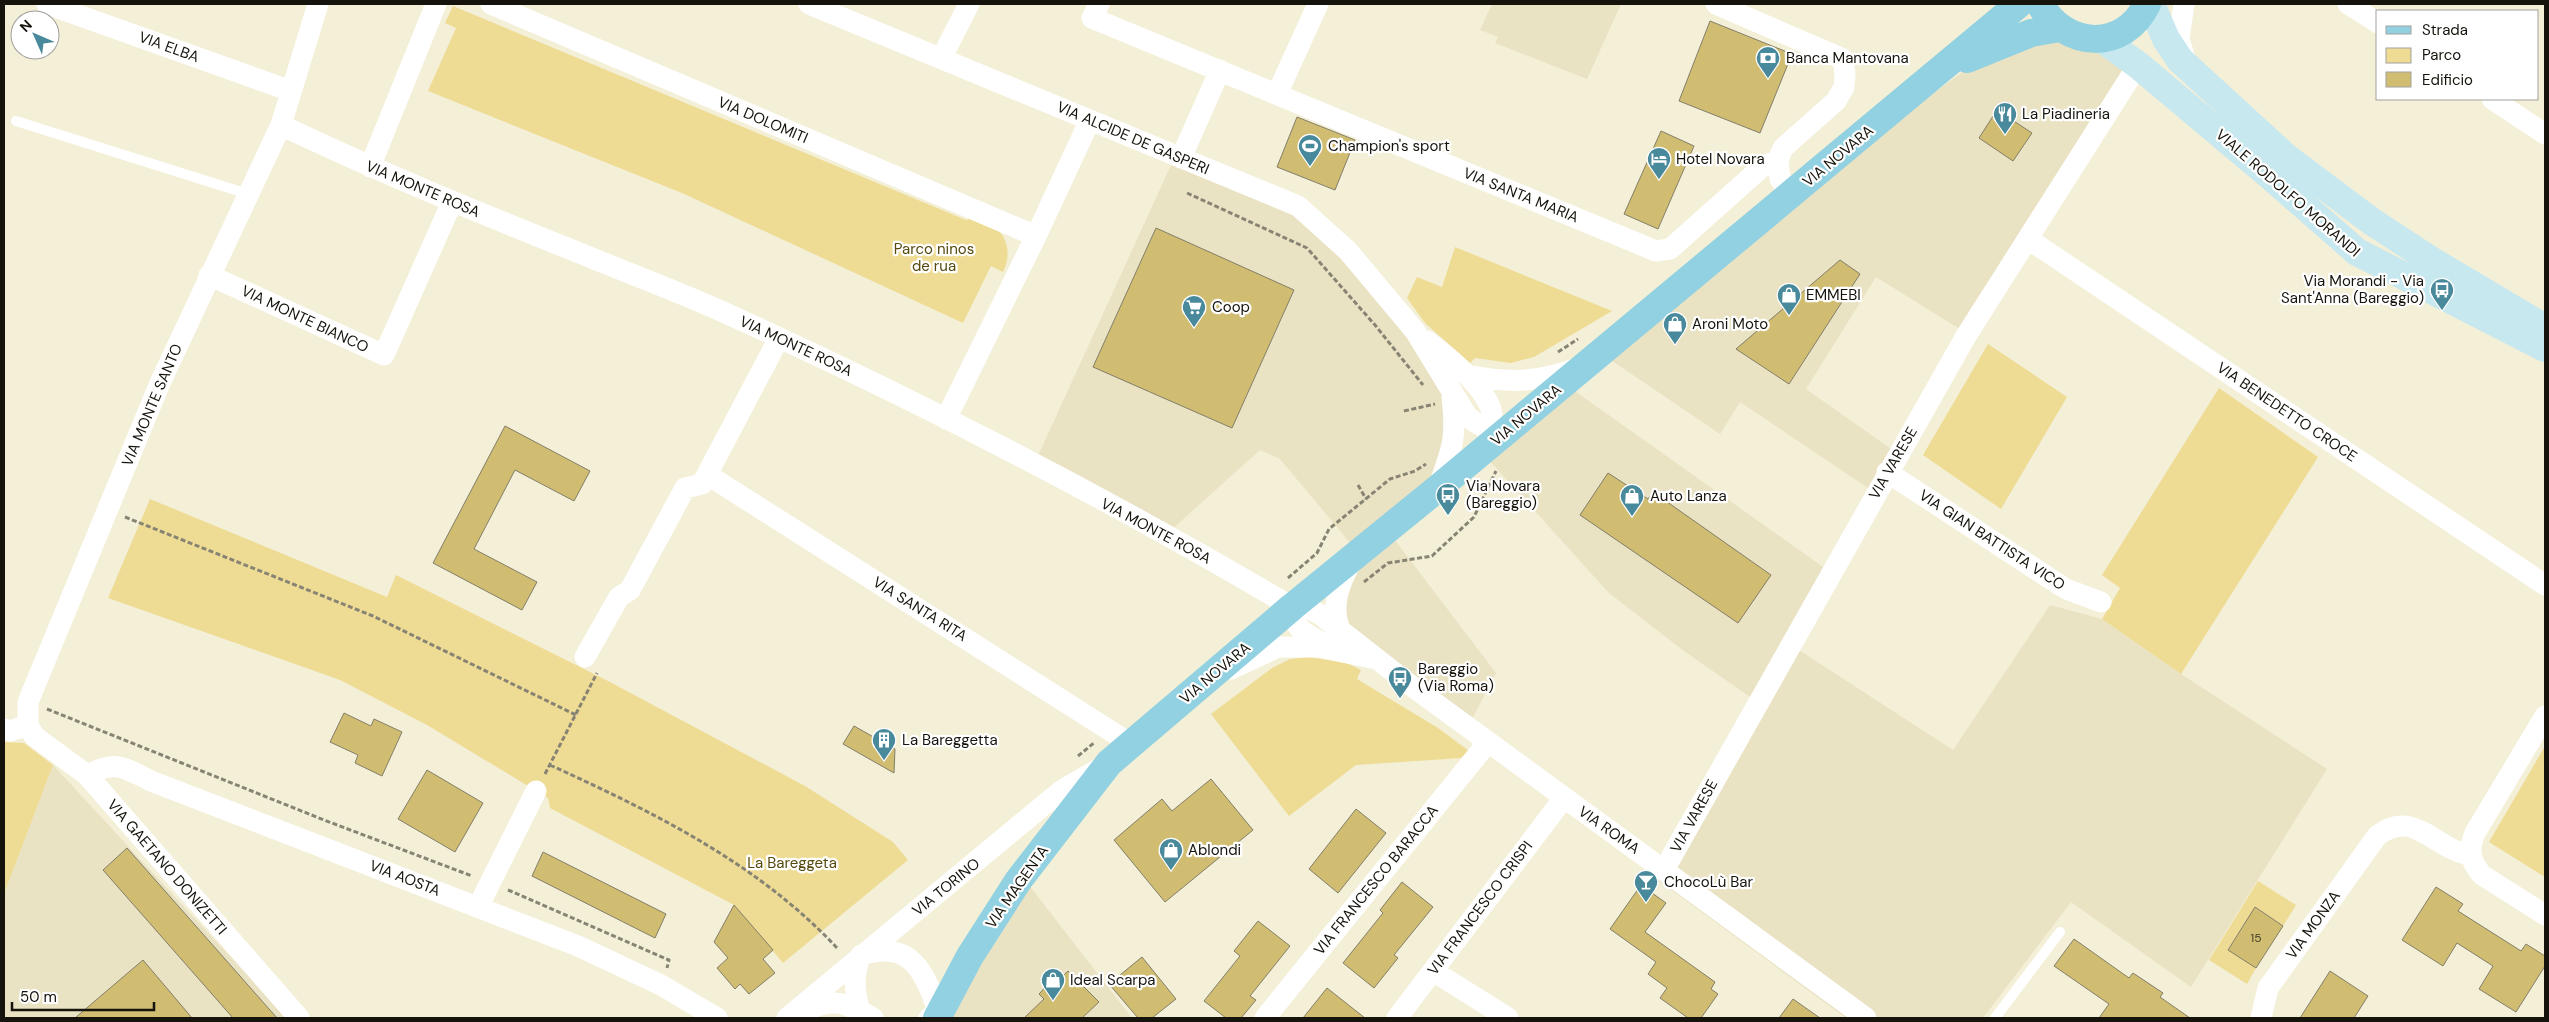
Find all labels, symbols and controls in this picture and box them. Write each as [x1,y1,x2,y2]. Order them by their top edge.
north arrow [10,10,60,60]
legend [2376,10,2539,100]
text: N [16,16,36,36]
text: Strada [2422,20,2468,40]
street label: VIA ELBA [136,27,202,67]
bank icon: Banca Mantovana [1755,45,1781,79]
text: Parco [2422,45,2461,65]
place label: Banca Mantovana [1786,48,1909,68]
text: Edificio [2422,70,2473,90]
street label: VIA DOLOMITI [715,92,811,148]
street label: VIA ALCIDE DE GASPERI [1054,97,1212,179]
restaurant icon: La Piadineria [1992,101,2018,135]
place label: La Piadineria [2022,104,2110,124]
street label: VIA NOVARA [1798,121,1878,191]
street label: VIALE RODOLFO MORANDI [2212,125,2364,261]
sports icon: Champion's sport [1297,133,1323,167]
place label: Champion's sport [1328,136,1450,156]
hotel icon: Hotel Novara [1646,146,1672,180]
place label: Hotel Novara [1676,149,1765,169]
street label: VIA MONTE ROSA [363,156,483,222]
street label: VIA SANTA MARIA [1460,163,1582,227]
park label: Parco ninos de rua [894,239,974,276]
place label: Via Morandi - Via Sant'Anna (Bareggio) [2281,271,2424,308]
bus stop icon: Via Morandi - Via Sant'Anna (Bareggio) [2429,277,2455,311]
street label: VIA MONTE BIANCO [238,281,372,357]
shop icon: EMMEBI [1776,282,1802,316]
place label: EMMEBI [1806,285,1861,305]
supermarket icon: Coop [1181,294,1207,328]
place label: Coop [1212,297,1250,317]
street label: VIA MONTE ROSA [736,311,856,381]
shop icon: Aroni Moto [1662,311,1688,345]
place label: Aroni Moto [1692,314,1768,334]
street label: VIA MONTE SANTO [117,341,187,469]
street label: VIA BENEDETTO CROCE [2213,358,2361,466]
street label: VIA NOVARA [1486,380,1566,450]
street label: VIA VARESE [1864,423,1922,503]
place label: Via Novara (Bareggio) [1466,476,1540,513]
bus stop icon: Via Novara (Bareggio) [1435,482,1461,516]
shop icon: Auto Lanza [1619,483,1645,517]
street label: VIA GIAN BATTISTA VICO [1915,485,2069,595]
place label: Auto Lanza [1650,486,1727,506]
street label: VIA MONTE ROSA [1097,493,1215,569]
street label: VIA SANTA RITA [869,572,971,646]
street label: VIA NOVARA [1175,638,1255,708]
place label: Bareggio (Via Roma) [1418,659,1494,696]
bus stop icon: Bareggio (Via Roma) [1387,665,1413,699]
building icon: La Bareggetta [871,727,897,761]
place label: La Bareggetta [902,730,998,750]
street label: VIA VARESE [1666,776,1722,856]
street label: VIA GAETANO DONIZETTI [103,795,231,939]
street label: VIA FRANCESCO BARACCA [1309,801,1443,959]
street label: VIA ROMA [1574,802,1644,858]
shop icon: Ablondi [1158,837,1184,871]
street label: VIA FRANCESCO CRISPI [1423,837,1537,979]
place label: Ablondi [1188,840,1241,860]
street label: VIA MAGENTA [981,842,1053,932]
park label: La Bareggeta [747,853,837,873]
street label: VIA TORINO [908,854,984,920]
street label: VIA AOSTA [367,855,443,901]
bar icon: ChocoLù Bar [1633,869,1659,903]
place label: ChocoLù Bar [1664,872,1753,892]
street label: VIA MONZA [2281,887,2345,963]
house number: 15 [2250,930,2262,946]
shop icon: Ideal Scarpa [1040,967,1066,1001]
place label: Ideal Scarpa [1070,970,1155,990]
scale bar [12,980,155,1012]
text: 50 m [20,987,57,1007]

